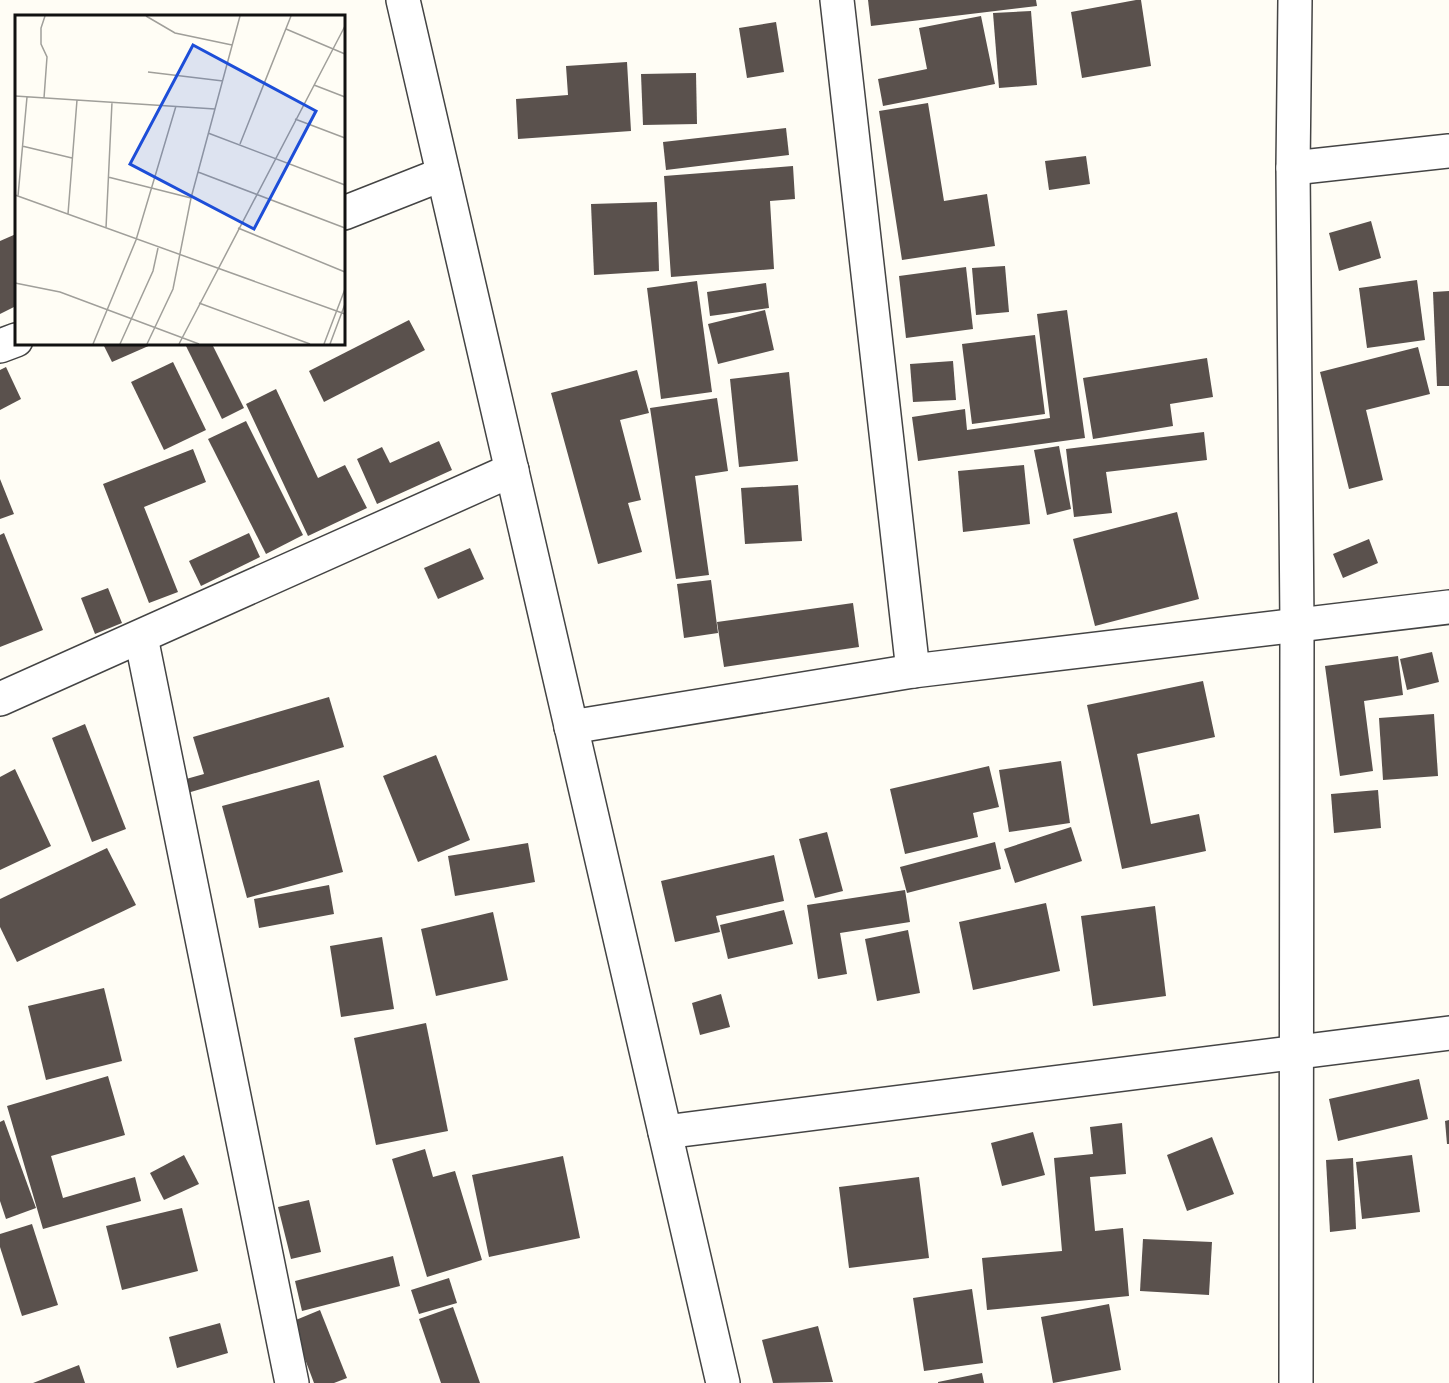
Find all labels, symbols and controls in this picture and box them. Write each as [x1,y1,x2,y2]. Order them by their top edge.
inset map [15,15,345,345]

